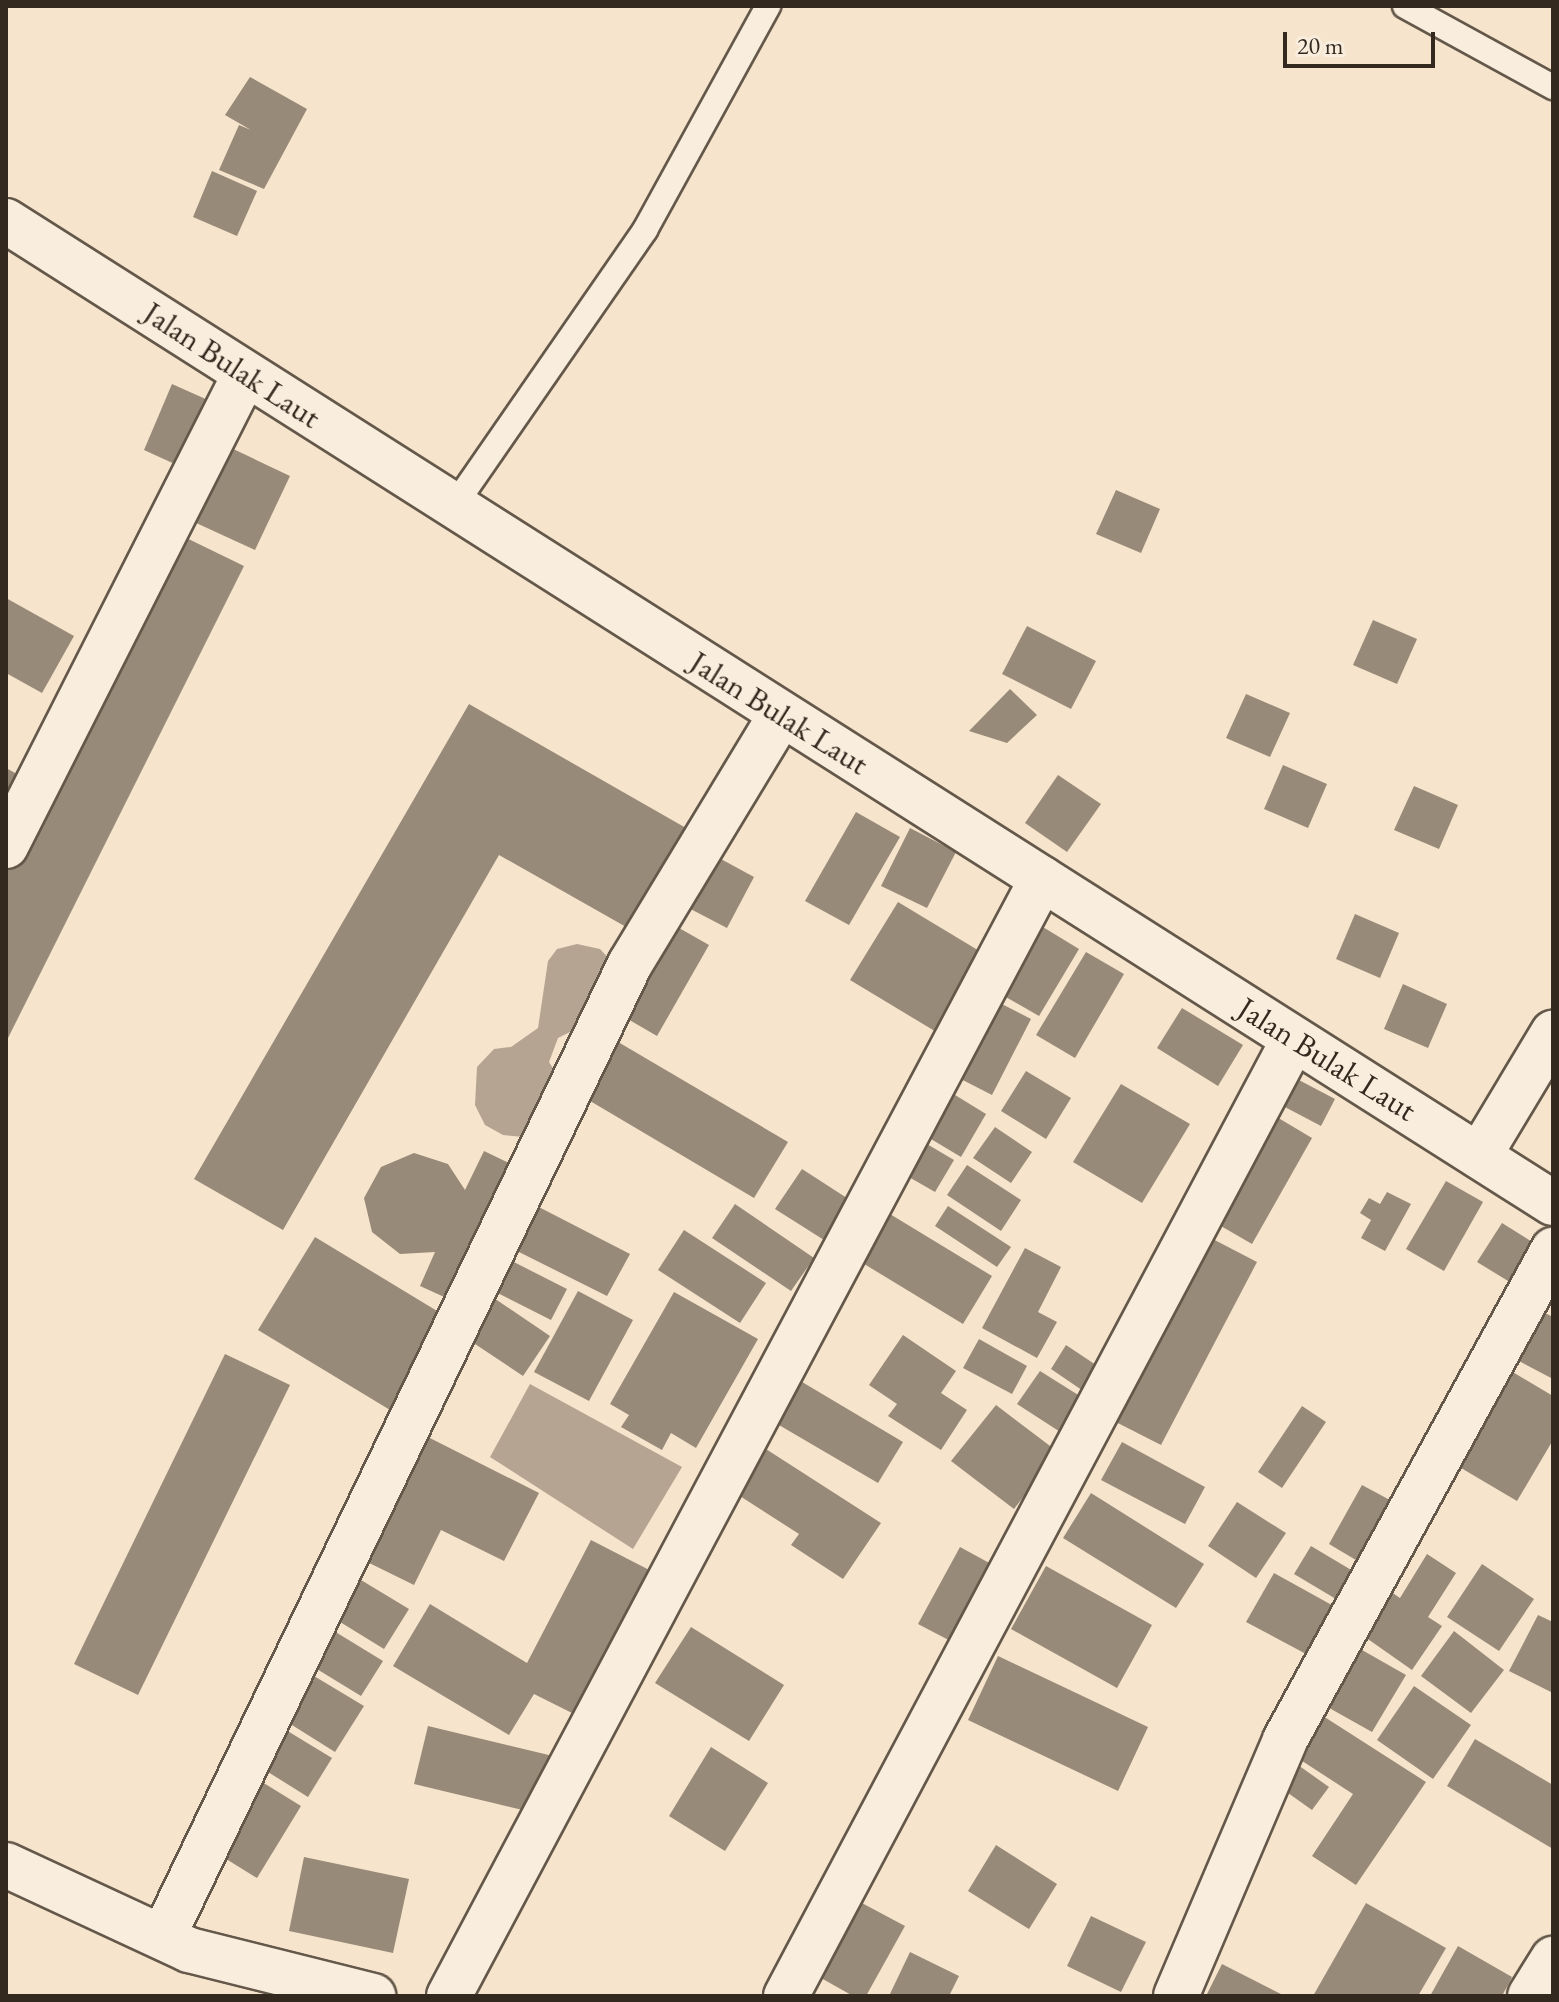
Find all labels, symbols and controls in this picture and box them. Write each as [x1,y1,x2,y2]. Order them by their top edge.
scale bar [1287,16,1439,66]
text: 20 m [1297,30,1344,61]
street label: Jalan Bulak Laut [136,294,328,436]
street label: Jalan Bulak Laut [683,643,875,783]
street label: Jalan Bulak Laut [1231,989,1423,1129]

